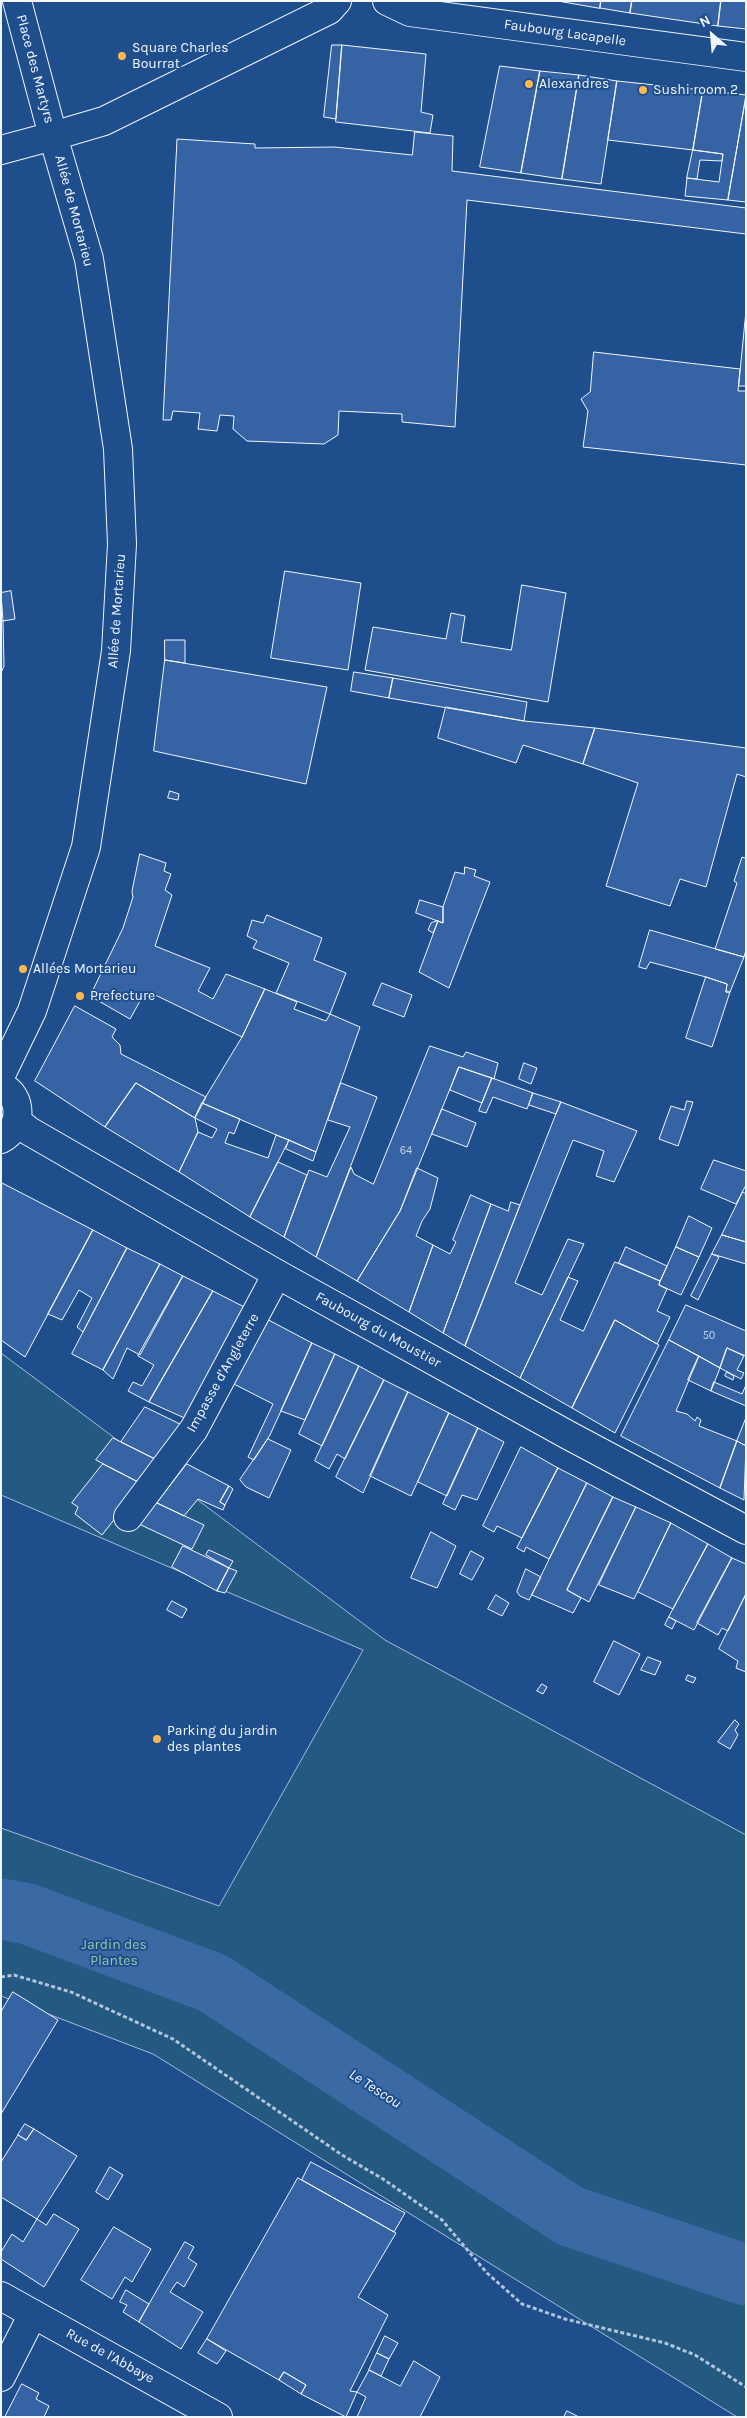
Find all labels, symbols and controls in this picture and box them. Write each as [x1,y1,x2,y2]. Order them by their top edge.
north arrow [687,10,737,60]
text: N [697,11,713,31]
street label: Place des Martyrs [12,13,58,125]
street label: Faubourg Lacapelle [503,16,627,50]
place label: Square Charles Bourrat [132,40,229,72]
marker: Square Charles Bourrat [116,50,128,62]
place label: Alexandres [539,76,609,92]
marker: Alexandres [523,78,535,90]
place label: Sushi room 2 [653,82,738,98]
marker: Sushi room 2 [637,84,649,96]
street label: Allée de Mortarieu [51,153,97,269]
street label: Allée de Mortarieu [105,553,129,669]
place label: Allées Mortarieu [33,961,136,977]
marker: Allées Mortarieu [17,963,29,975]
place label: Prefecture [90,988,155,1004]
marker: Prefecture [74,990,86,1002]
house number: 64 [400,1144,412,1158]
street label: Faubourg du Moustier [312,1289,444,1371]
street label: Impasse d'Angleterre [183,1311,263,1435]
house number: 50 [703,1329,715,1343]
place label: Parking du jardin des plantes [167,1723,277,1755]
marker: Parking du jardin des plantes [151,1733,163,1745]
park label: Jardin des Plantes [81,1937,147,1970]
water label: Le Tescou [345,2065,405,2113]
street label: Rue de l'Abbaye [63,2325,157,2387]

